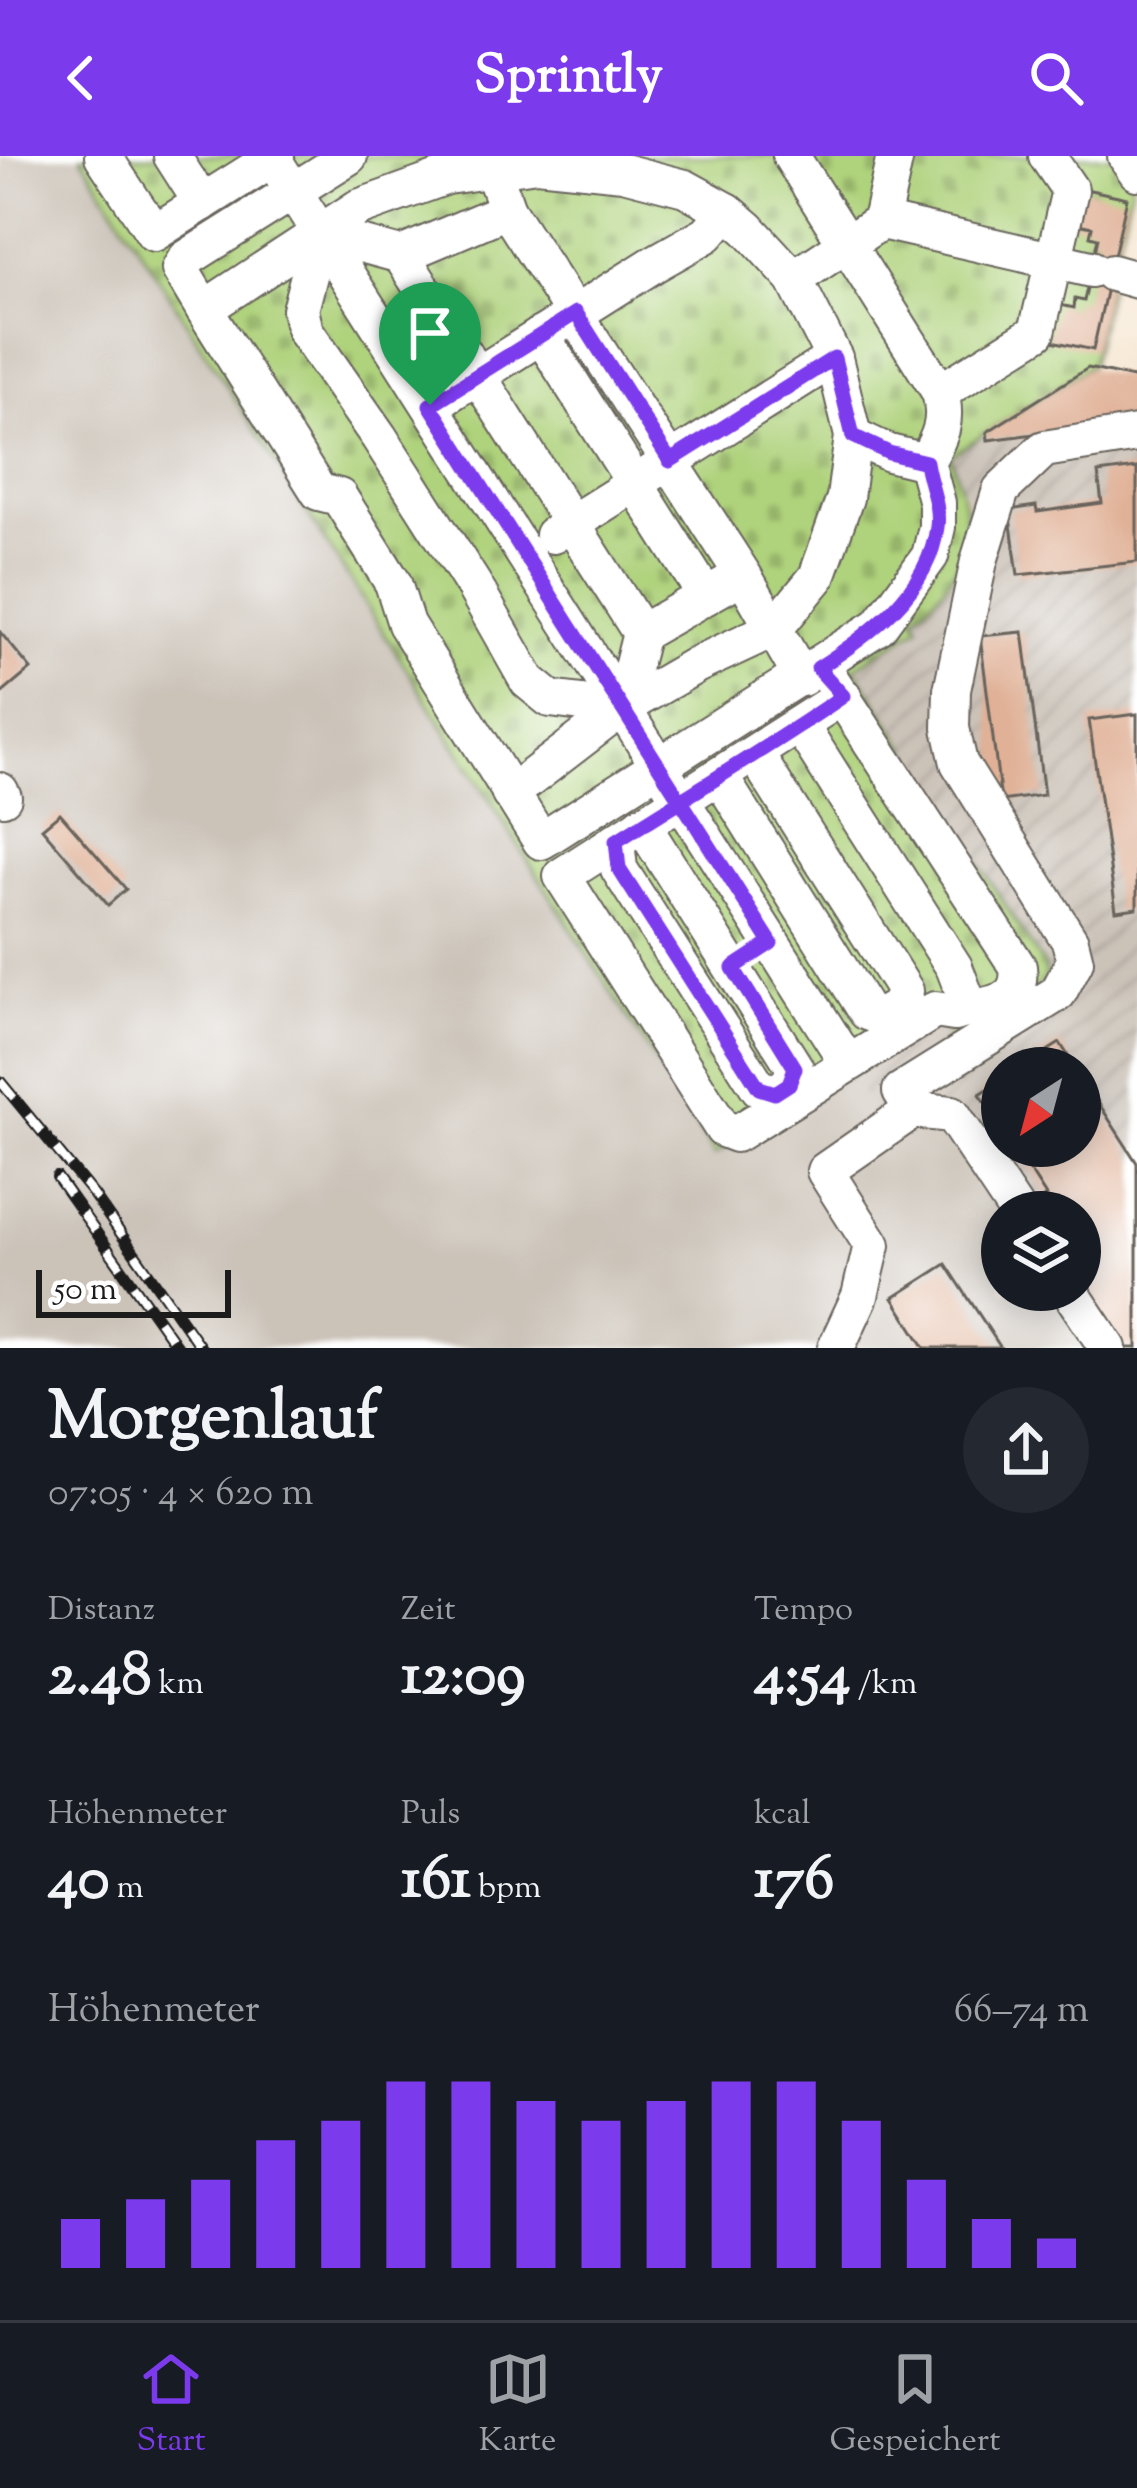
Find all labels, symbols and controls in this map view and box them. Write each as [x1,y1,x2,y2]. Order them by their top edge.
text: Sprintly [474,39,663,117]
icon: back [48,45,114,111]
icon: search [1023,45,1089,111]
pin [379,282,481,405]
icon: arrive [397,300,463,366]
north arrow [981,1047,1101,1167]
map controls [981,1047,1101,1311]
button: layers [981,1191,1101,1311]
scale bar [36,1264,231,1317]
text: 50 m [54,1267,117,1315]
text: Morgenlauf [48,1374,379,1469]
button: share [963,1387,1089,1513]
text: 07:05 · 4 × 620 m [48,1467,314,1523]
text: Distanz [48,1587,155,1635]
text: Zeit [401,1587,455,1635]
text: Tempo [754,1587,853,1635]
text: 2.48 [48,1635,151,1722]
text: 12:09 [401,1635,525,1722]
text: 4:54 [754,1635,851,1722]
text: km [151,1661,204,1709]
text: /km [851,1661,917,1709]
text: Höhenmeter [48,1791,227,1839]
text: Puls [401,1791,460,1839]
text: kcal [754,1791,811,1839]
text: 40 [48,1839,109,1926]
text: 161 [401,1839,471,1926]
text: 176 [754,1839,834,1926]
text: m [109,1865,144,1913]
text: bpm [471,1865,541,1913]
text: Höhenmeter [48,1984,260,2040]
text: 66–74 m [954,1984,1089,2040]
tab: Start [136,2346,206,2466]
tab: Karte [479,2346,556,2466]
tab: Gespeichert [829,2346,1001,2466]

